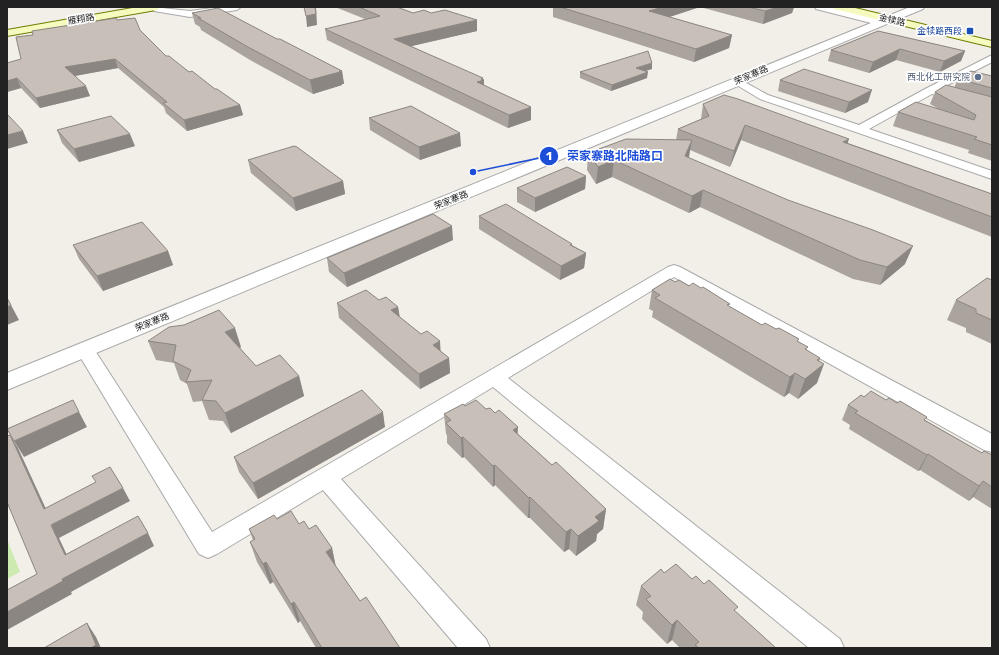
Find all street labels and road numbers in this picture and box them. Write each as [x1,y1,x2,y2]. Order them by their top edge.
street label: 金犊路 [878,11,907,28]
street label: 雁翔路 [67,12,95,26]
street label: 荣家寨路 [732,63,770,87]
street label: 荣家寨路 [432,189,470,211]
street label: 荣家寨路 [133,311,171,333]

